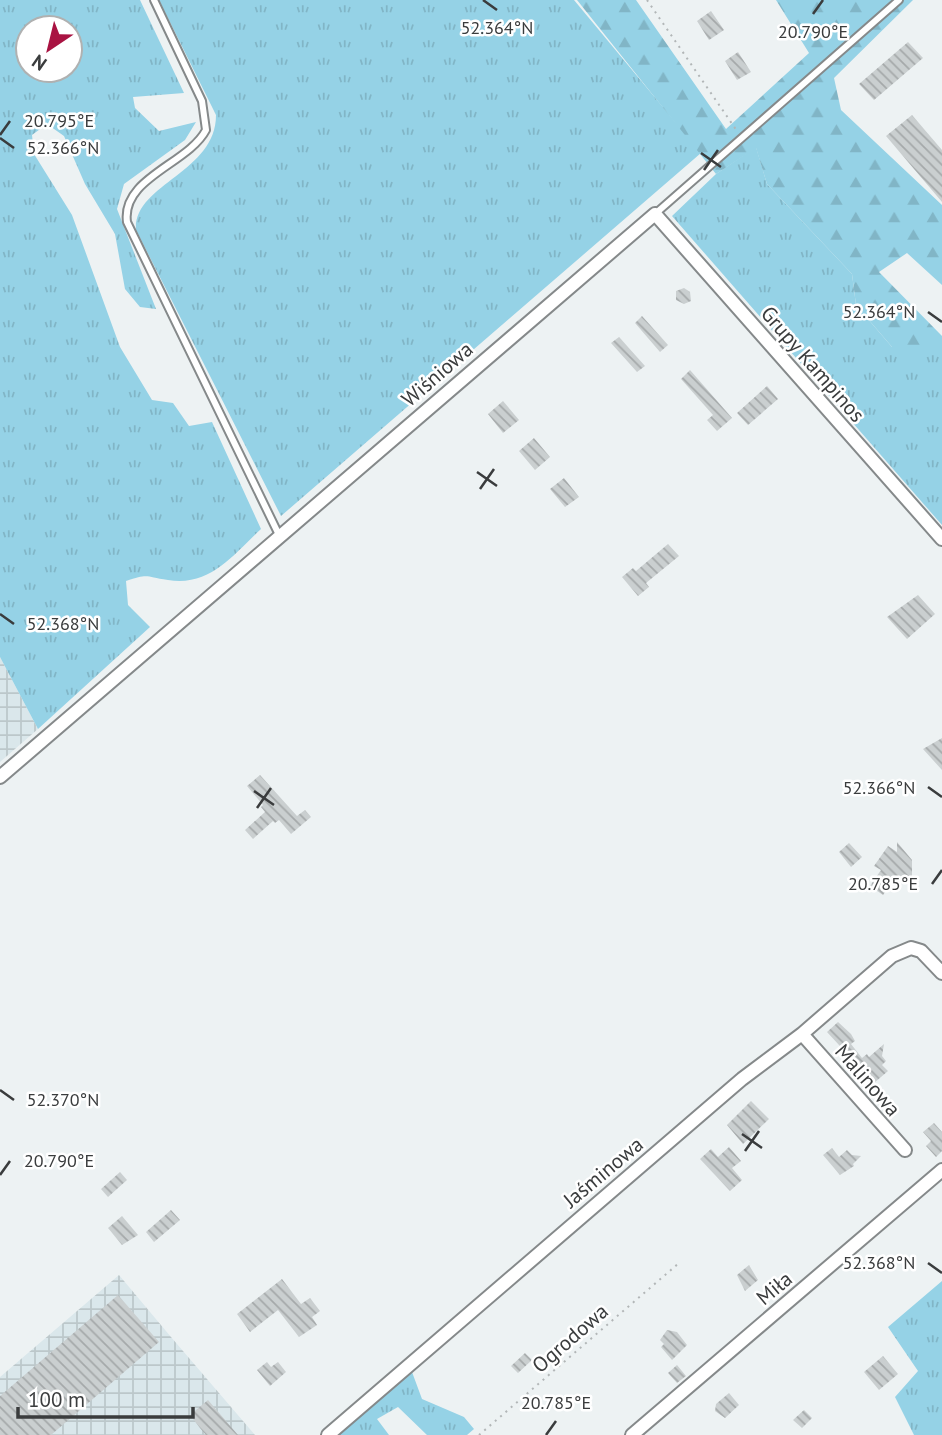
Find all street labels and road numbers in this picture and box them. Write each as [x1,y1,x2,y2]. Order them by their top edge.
street label: Grupy Kampinos [755,300,871,428]
street label: Wiśniowa [396,336,478,412]
street label: Malinowa [829,1038,907,1122]
street label: Jaśminowa [557,1131,649,1214]
street label: Miła [750,1265,798,1311]
street label: Ogrodowa [526,1298,614,1378]

